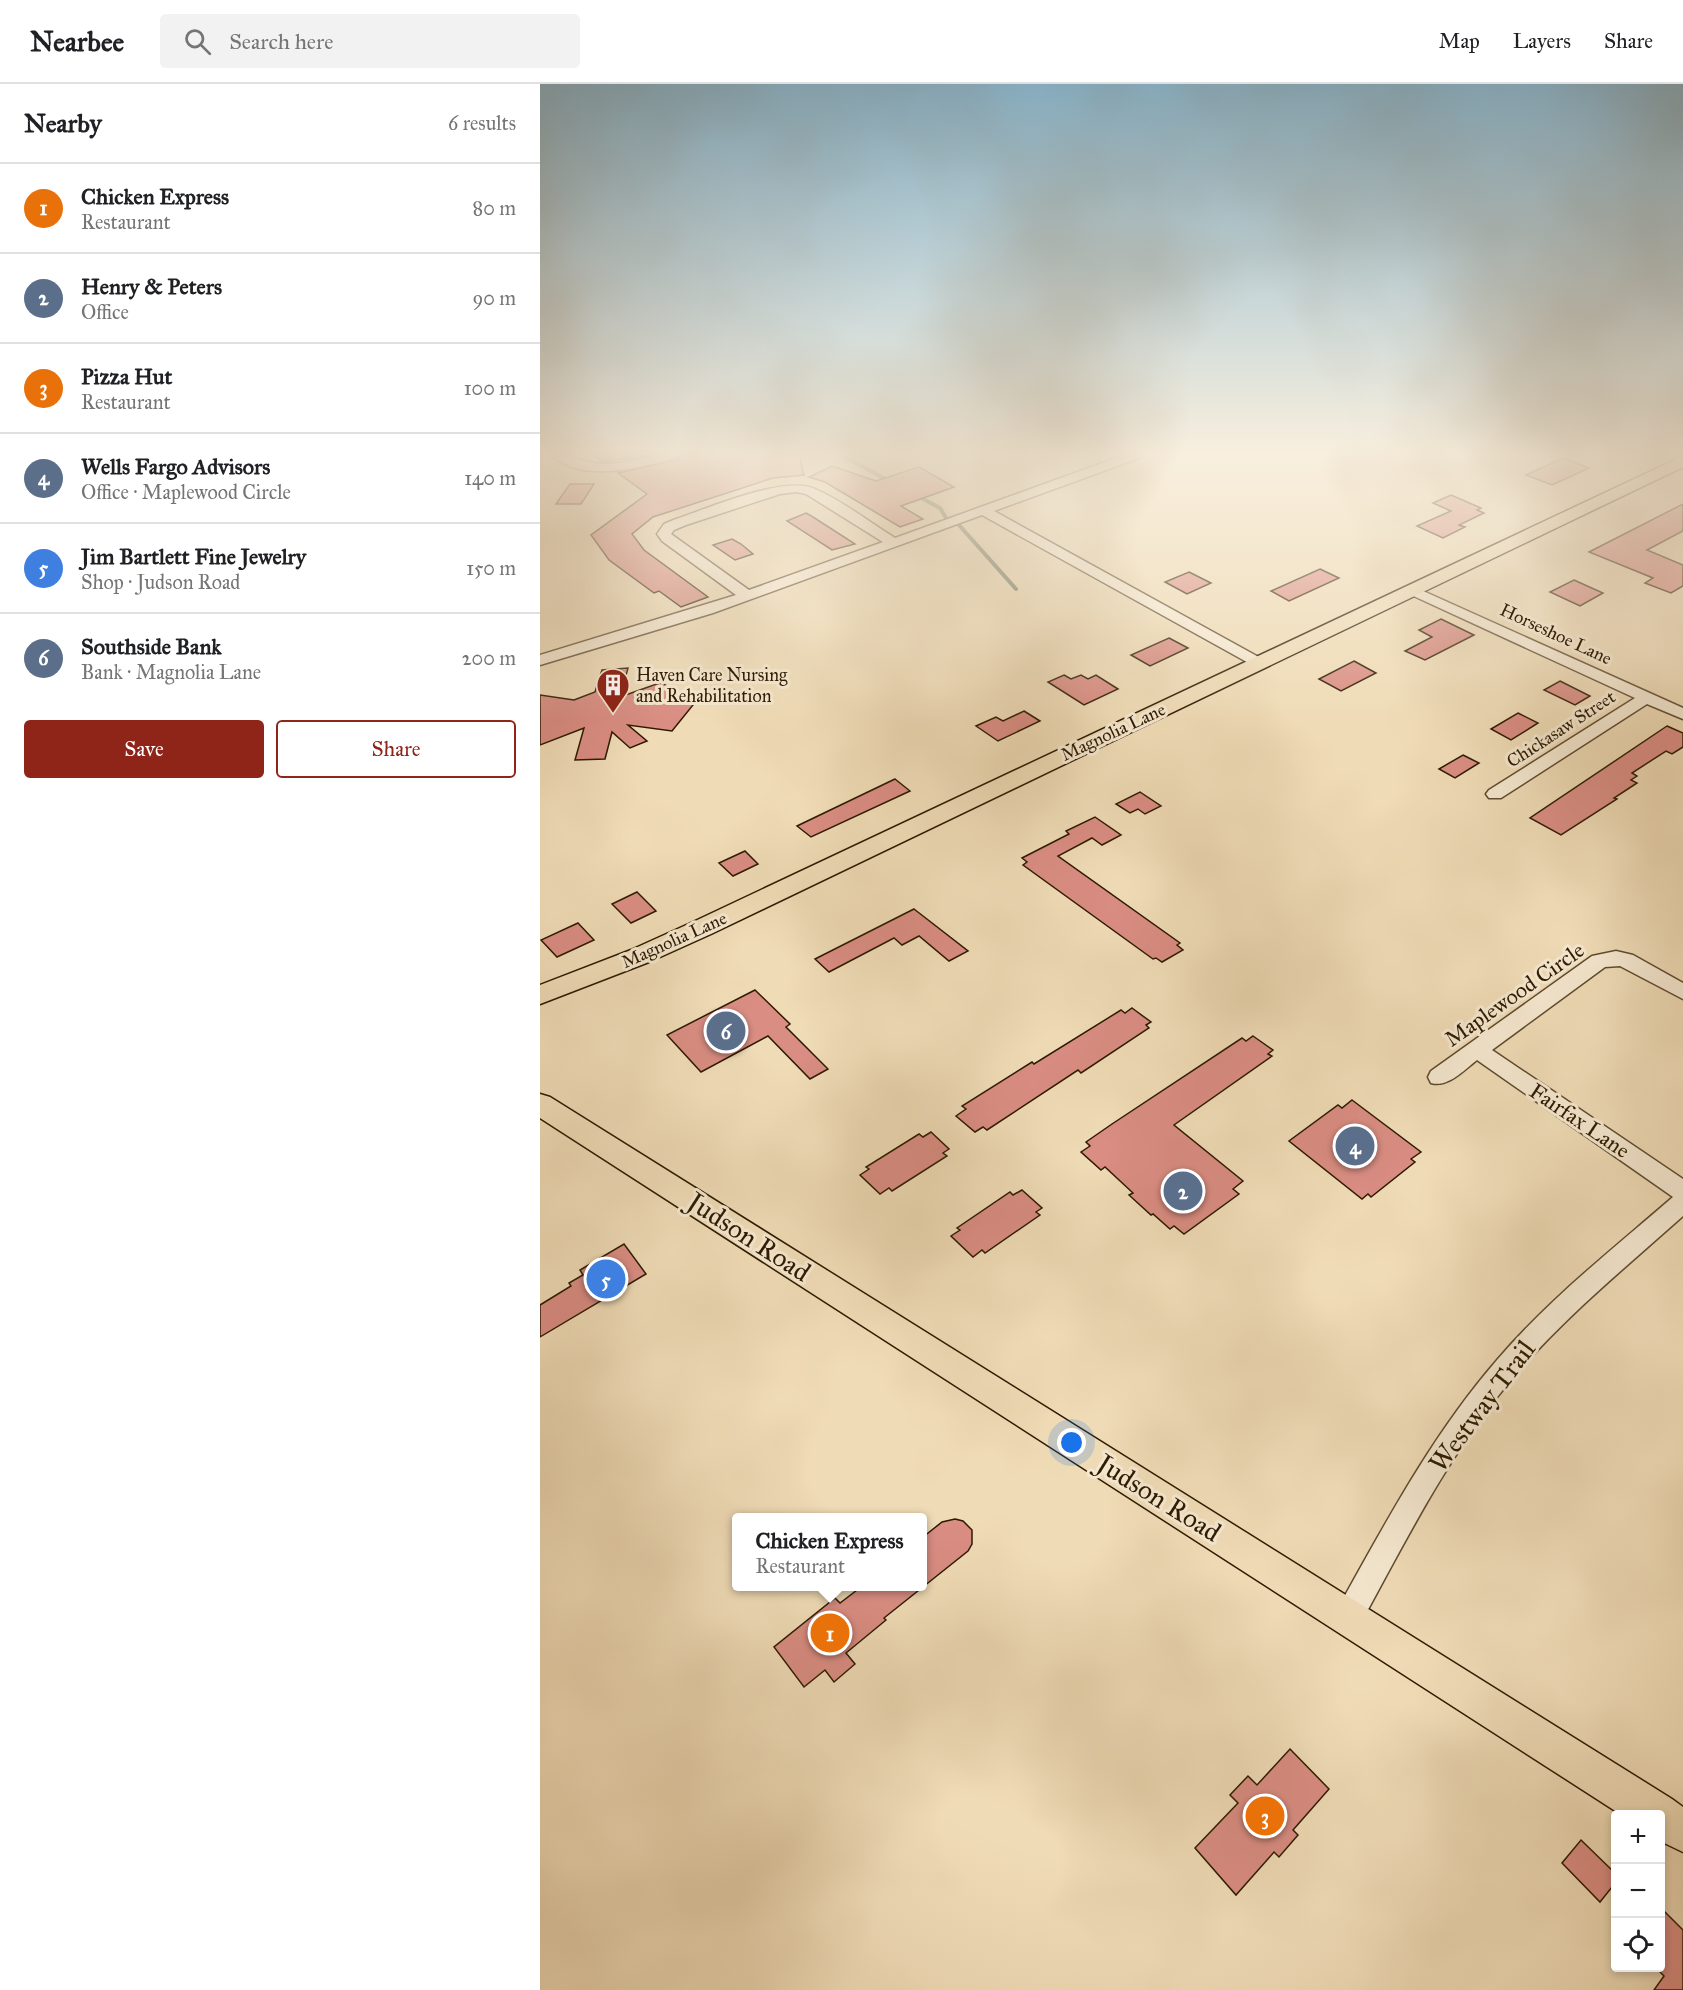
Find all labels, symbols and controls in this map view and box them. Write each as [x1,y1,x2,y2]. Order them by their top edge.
search box [160,14,580,68]
text: Nearbee [30,24,124,59]
icon: search [181,25,214,58]
text: Search here [229,28,333,55]
text: Map [1439,28,1480,54]
text: Layers [1513,28,1571,54]
text: Share [1604,28,1653,54]
text: Nearby [24,107,102,139]
text: 6 results [448,111,516,135]
text: Chicken Express [81,183,229,210]
text: 1 [40,196,47,220]
text: 80 m [473,196,516,220]
text: Restaurant [81,210,171,234]
text: Henry & Peters [81,273,222,300]
text: 2 [39,286,48,310]
text: 90 m [473,286,516,310]
text: Office [81,300,129,324]
text: Pizza Hut [81,363,172,390]
text: 3 [40,376,48,400]
text: 100 m [464,376,516,400]
text: Restaurant [81,390,171,414]
text: Wells Fargo Advisors [81,453,270,480]
text: 4 [38,466,49,490]
text: 140 m [464,466,516,490]
text: Office · Maplewood Circle [81,480,291,504]
text: Jim Bartlett Fine Jewelry [81,543,306,570]
text: 5 [39,556,48,580]
text: 150 m [466,556,516,580]
text: Shop · Judson Road [81,570,240,594]
street label: Horseshoe Lane [1497,599,1615,669]
text: Southside Bank [81,633,222,660]
text: 6 [38,646,49,670]
text: 200 m [462,646,516,670]
text: Bank · Magnolia Lane [81,660,261,684]
place label: Haven Care Nursing and Rehabilitation [636,664,788,707]
building icon: Haven Care Nursing and Rehabilitation [595,667,631,714]
street label: Chickasaw Street [1503,685,1620,772]
street label: Magnolia Lane [1057,698,1169,767]
button: Save [24,720,264,778]
button: Share [276,720,516,778]
street label: Magnolia Lane [618,907,730,974]
street label: Maplewood Circle [1439,936,1589,1052]
pin: 6 [706,1008,746,1054]
street label: Fairfax Lane [1524,1077,1635,1164]
pin: 4 [1336,1124,1374,1168]
pin: 2 [1164,1168,1202,1214]
street label: Judson Road [679,1183,817,1289]
pin: 5 [586,1256,626,1302]
street label: Westway Trail [1421,1333,1542,1478]
your location [1057,1428,1086,1457]
street label: Judson Road [1089,1445,1228,1549]
popup [732,1513,927,1591]
text: Chicken Express [755,1527,904,1554]
text: Restaurant [755,1554,845,1578]
pin: 1 [810,1610,850,1656]
pin: 3 [1246,1794,1284,1838]
map controls [1611,1810,1665,1972]
button: + [1611,1810,1665,1864]
button: − [1611,1864,1665,1918]
button: locate [1611,1918,1665,1972]

